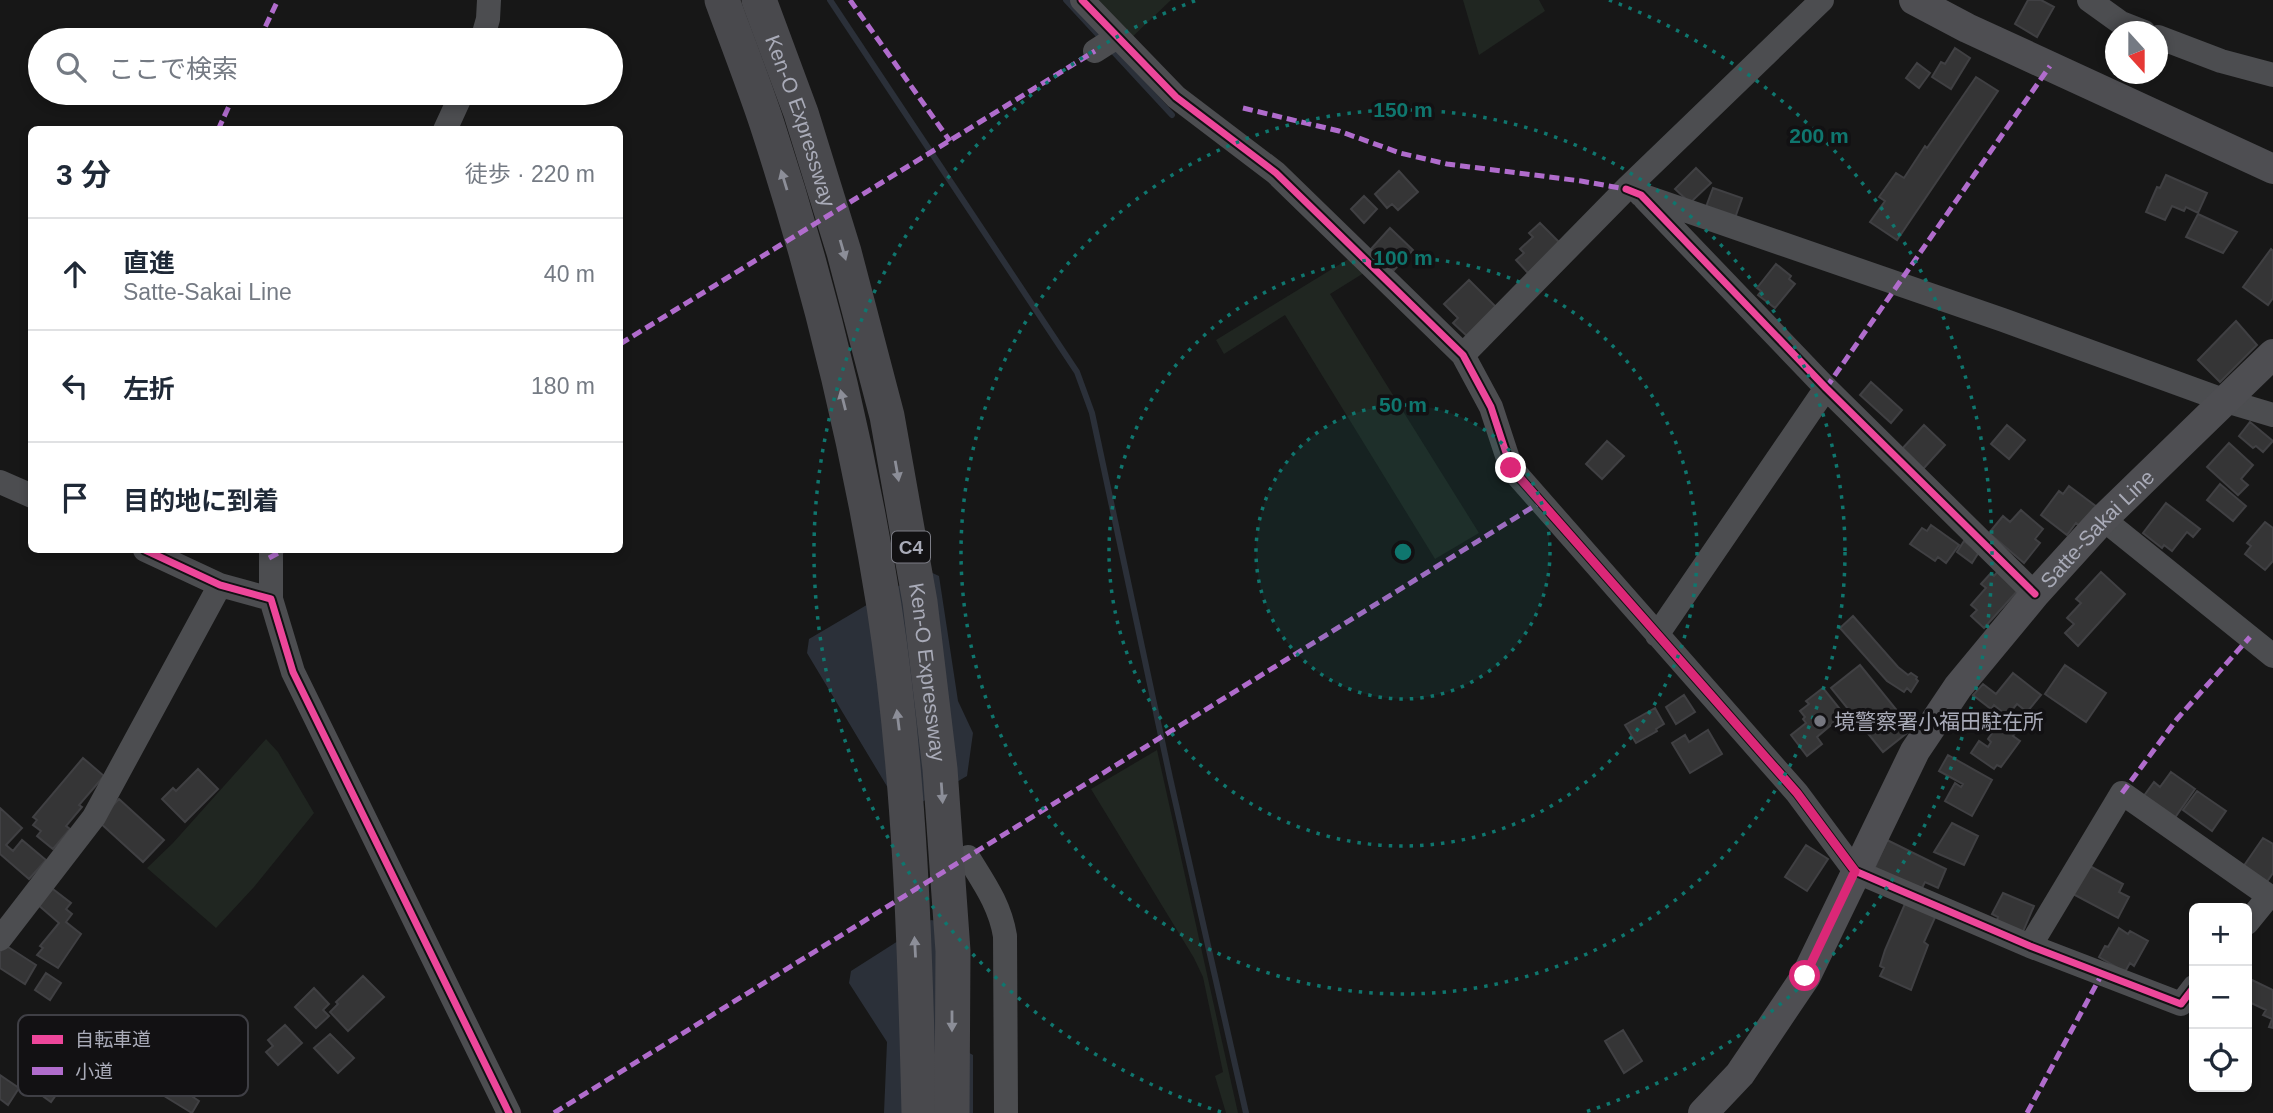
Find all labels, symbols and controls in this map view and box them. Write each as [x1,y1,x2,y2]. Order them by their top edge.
north arrow [2105,21,2168,84]
search box [28,28,623,105]
street label: Ken-O Expressway [761,32,841,210]
icon: search [52,48,90,86]
text: ここで検索 [108,54,238,84]
text: 150 m [1373,98,1433,121]
text: 200 m [1789,124,1849,147]
text: 3 分 [56,158,111,191]
text: 徒歩 · 220 m [465,161,595,187]
one-way arrow [778,169,788,190]
one-way arrow [838,240,849,262]
text: 100 m [1373,246,1433,269]
text: 直進 [123,248,175,278]
icon: ahead [56,255,94,293]
text: 40 m [544,261,595,287]
text: Satte-Sakai Line [123,279,292,305]
icon: left [56,367,94,405]
text: 180 m [531,373,595,399]
text: 左折 [123,374,175,404]
one-way arrow [837,388,848,410]
text: 50 m [1379,393,1427,416]
route end [1495,452,1526,483]
one-way arrow [892,460,903,482]
street label: Satte-Sakai Line [2035,465,2158,592]
icon: arrive [56,479,94,517]
text: 目的地に到着 [123,486,279,516]
road number: C4 [892,532,930,562]
centre of rings [1391,540,1415,564]
street label: Ken-O Expressway [905,581,951,763]
one-way arrow [892,709,903,731]
place label: 境警察署小福田駐在所 [1834,710,2044,733]
marker: 境警察署小福田駐在所 [1812,713,1828,729]
one-way arrow [937,783,948,805]
map controls [2189,903,2252,1092]
button: + [2189,903,2252,966]
one-way arrow [909,936,920,958]
route start [1789,960,1820,991]
button: − [2189,966,2252,1029]
one-way arrow [947,1010,958,1032]
legend [18,1015,248,1096]
text: 自転車道 [75,1029,151,1050]
button: locate [2189,1029,2252,1092]
text: 小道 [75,1061,113,1082]

